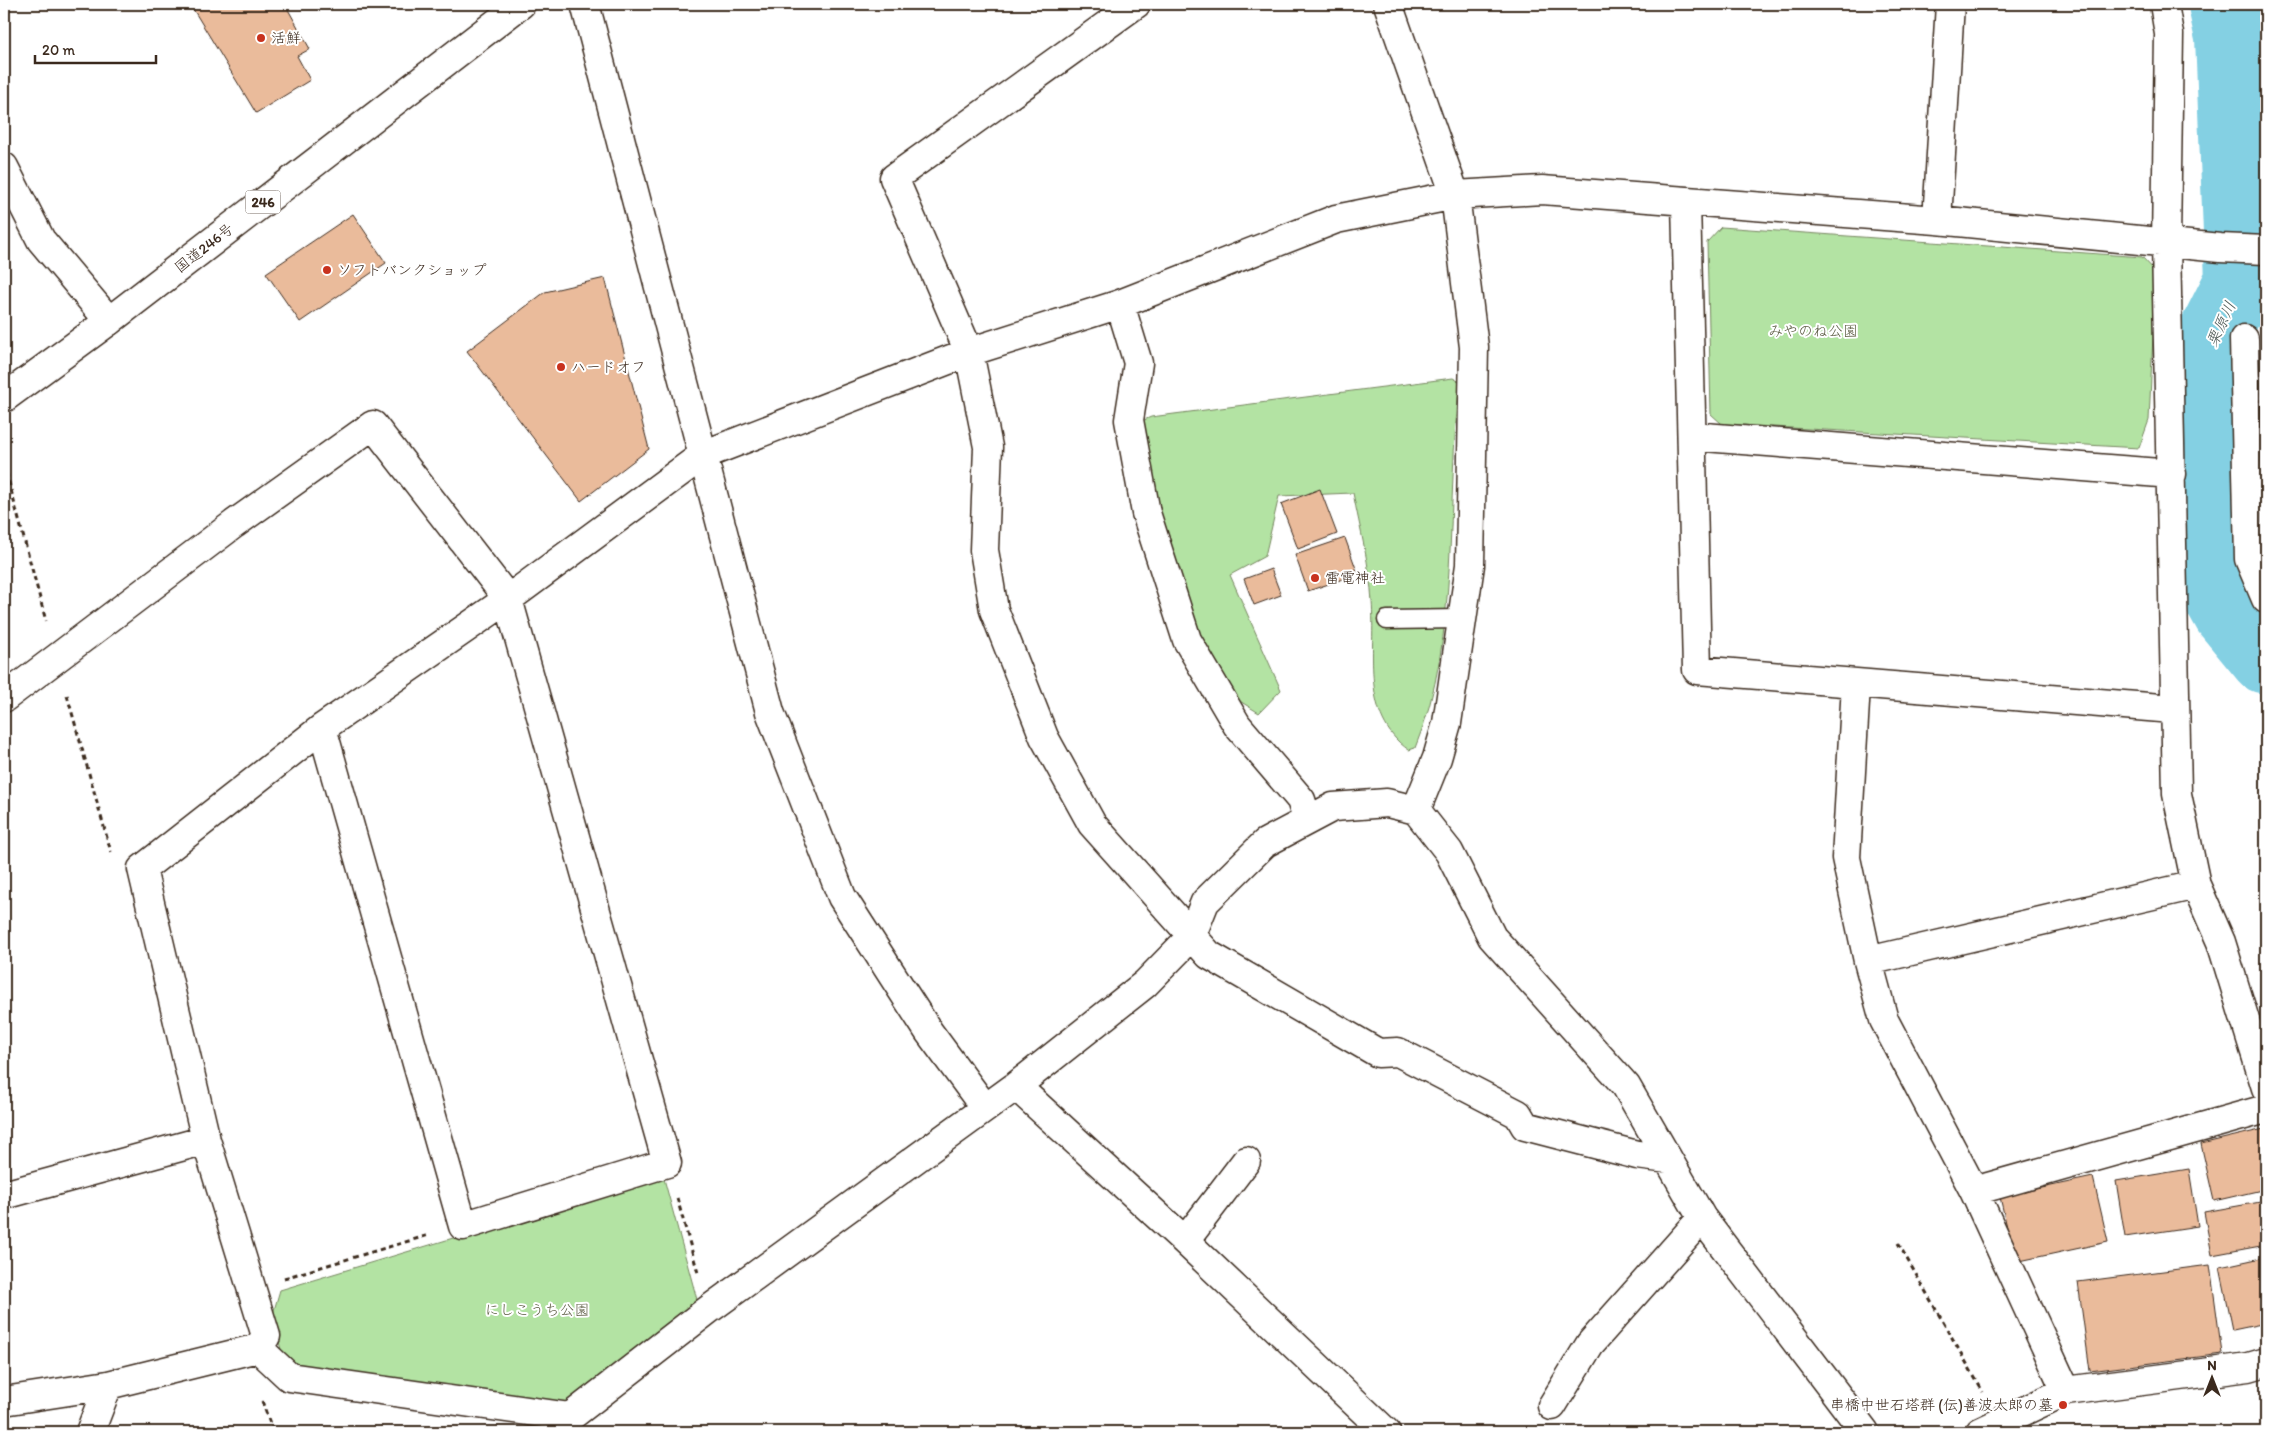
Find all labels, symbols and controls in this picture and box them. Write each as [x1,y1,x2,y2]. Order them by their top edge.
place label: 活鮮 [271,29,301,47]
scale bar [35,32,156,64]
marker: 活鮮 [255,32,267,44]
text: 20 m [42,41,76,59]
road number: 246 [246,190,280,213]
street label: 国道246号 [171,219,237,277]
place label: ソフトバンクショップ [337,261,486,279]
marker: ソフトバンクショップ [321,264,333,276]
water label: 栗原川 [2202,298,2240,350]
park label: みやのね公園 [1768,322,1858,340]
place label: ハードオフ [571,358,646,376]
marker: ハードオフ [555,361,567,373]
place label: 雷電神社 [1325,569,1385,587]
marker: 雷電神社 [1309,572,1321,584]
park label: にしこうち公園 [484,1301,590,1319]
north arrow [2188,1354,2238,1404]
text: N [2207,1357,2217,1374]
place label: 串橋中世石塔群 (伝)善波太郎の墓 [1830,1396,2053,1414]
marker: 串橋中世石塔群 (伝)善波太郎の墓 [2057,1399,2069,1411]

